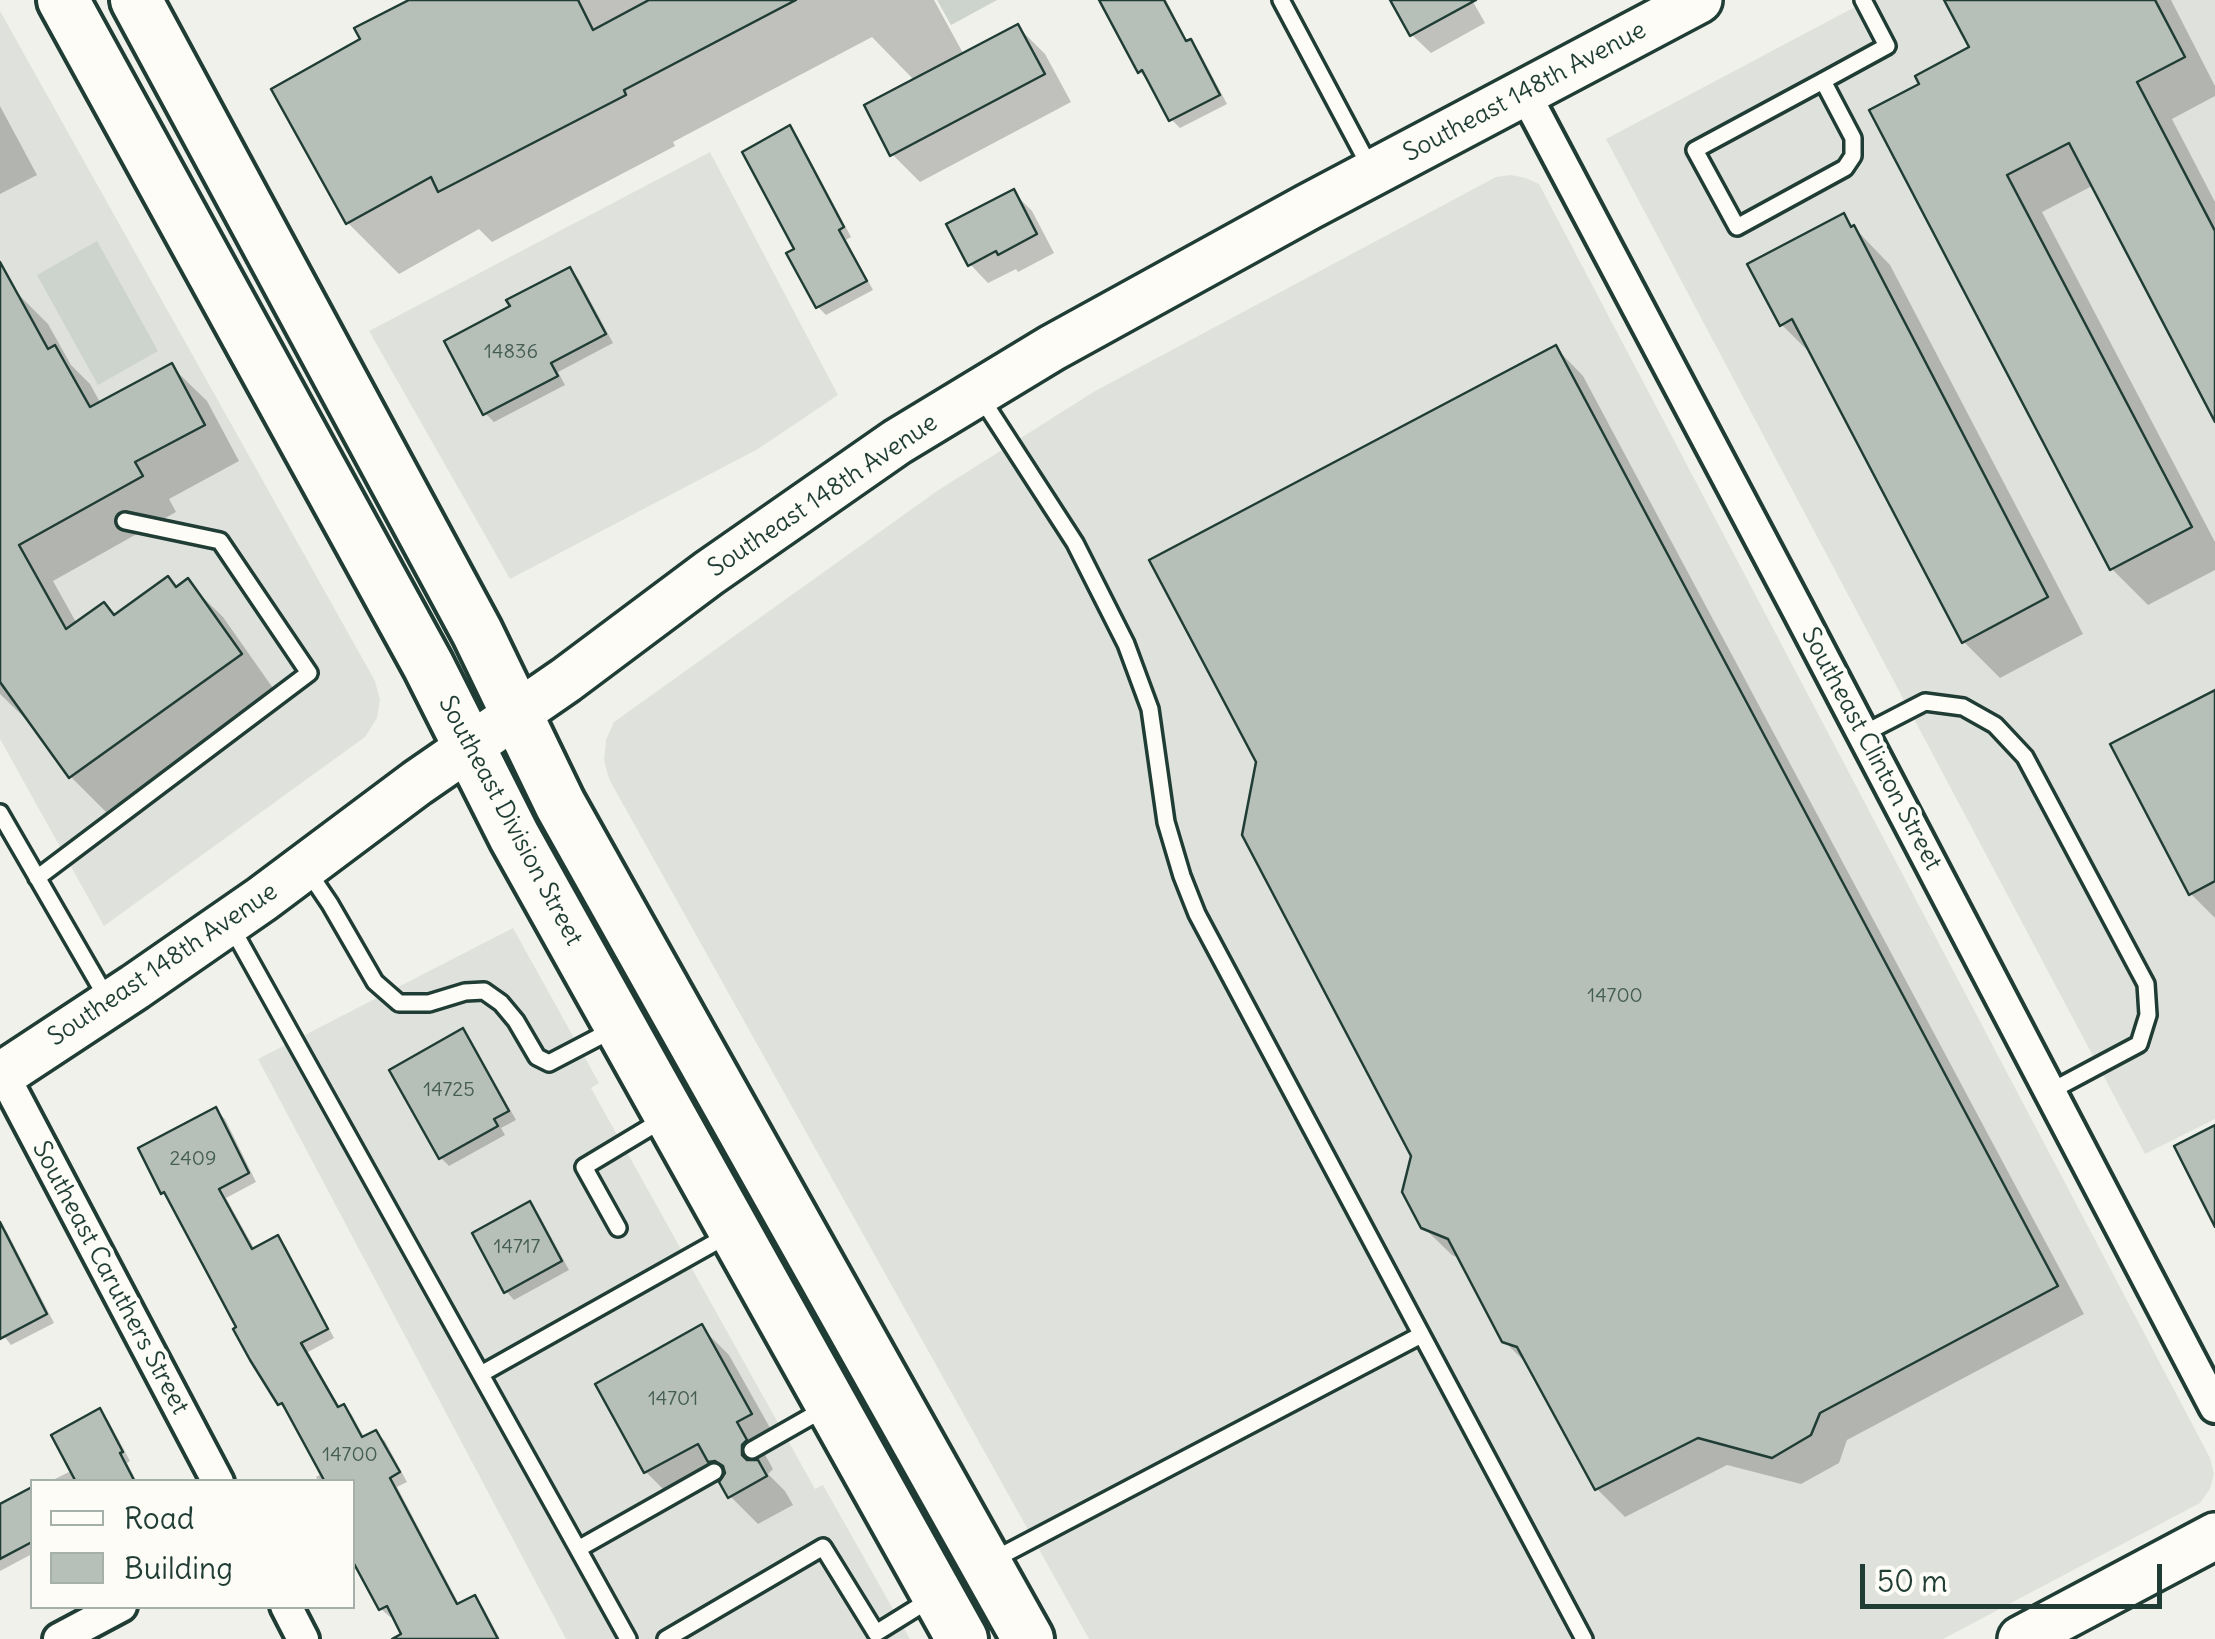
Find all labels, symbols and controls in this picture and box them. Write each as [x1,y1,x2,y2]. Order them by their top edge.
street label: Southeast 148th Avenue [1399,15,1651,169]
house number: 14836 [484,340,538,364]
street label: Southeast 148th Avenue [703,408,943,584]
street label: Southeast Clinton Street [1794,623,1948,875]
street label: Southeast Division Street [431,691,589,951]
street label: Southeast 148th Avenue [43,877,283,1053]
house number: 14700 [1587,984,1643,1008]
house number: 14725 [423,1078,475,1102]
street label: Southeast Caruthers Street [25,1136,195,1420]
house number: 2409 [170,1147,216,1171]
house number: 14717 [494,1235,540,1259]
house number: 14701 [648,1387,698,1411]
house number: 14700 [322,1443,378,1467]
legend [30,1479,355,1609]
text: Road [124,1499,194,1537]
scale bar [1865,1544,2168,1606]
text: Building [124,1549,233,1587]
text: 50 m [1877,1562,1947,1600]

